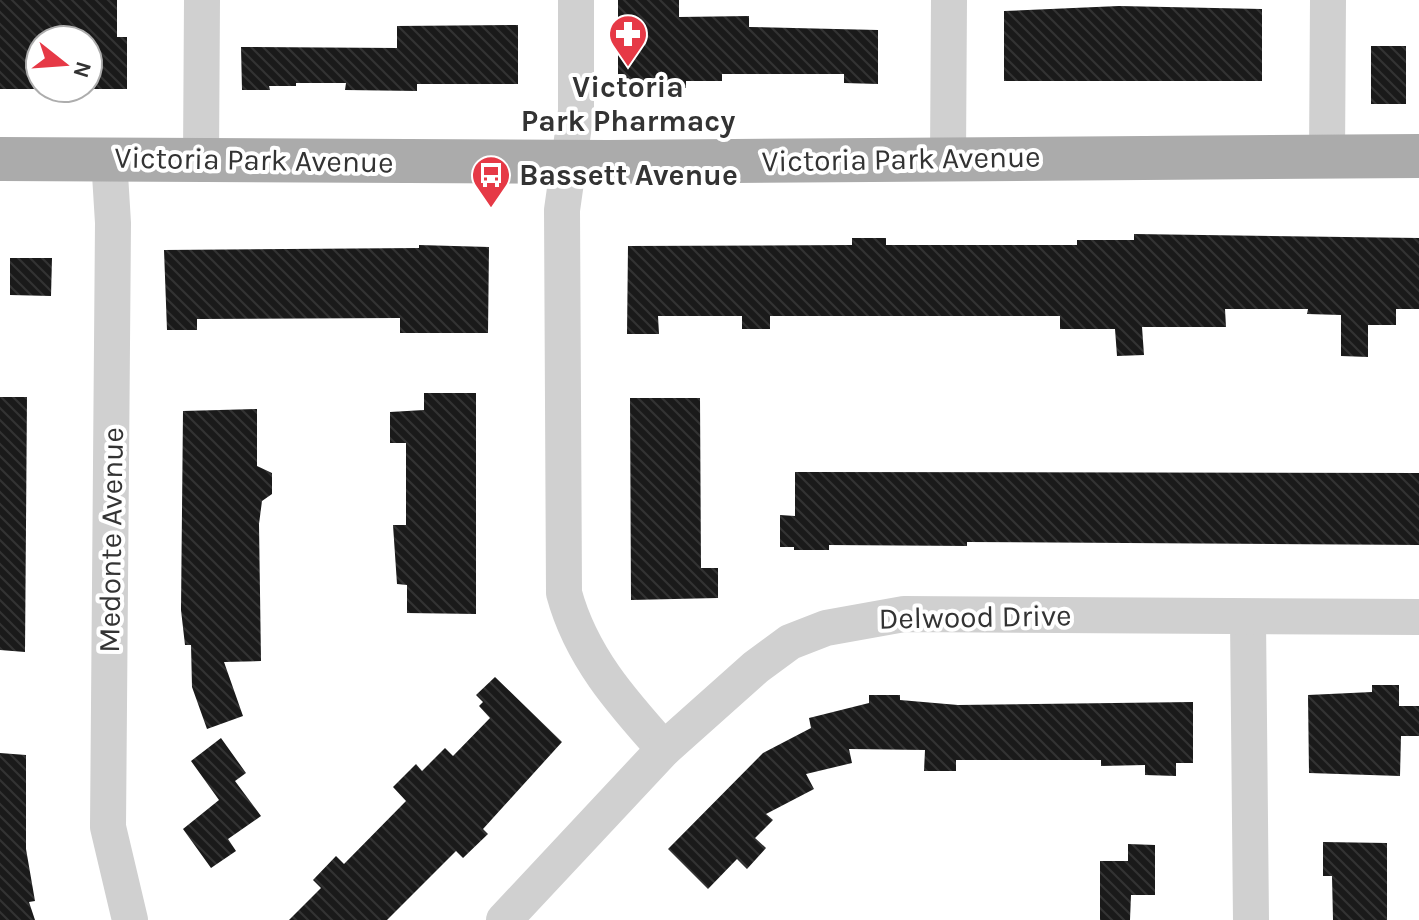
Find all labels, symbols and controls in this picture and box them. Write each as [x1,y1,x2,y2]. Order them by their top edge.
pharmacy icon: Victoria Park Pharmacy [607,13,649,68]
north arrow [24,24,104,104]
text: N [67,58,97,81]
place label: Victoria Park Pharmacy [521,69,735,139]
street label: Victoria Park Avenue [761,139,1041,179]
street label: Victoria Park Avenue [114,140,394,180]
bus stop icon: Bassett Avenue [470,154,512,209]
place label: Bassett Avenue [519,157,738,193]
street label: Medonte Avenue [91,427,131,653]
street label: Delwood Drive [878,597,1072,637]

